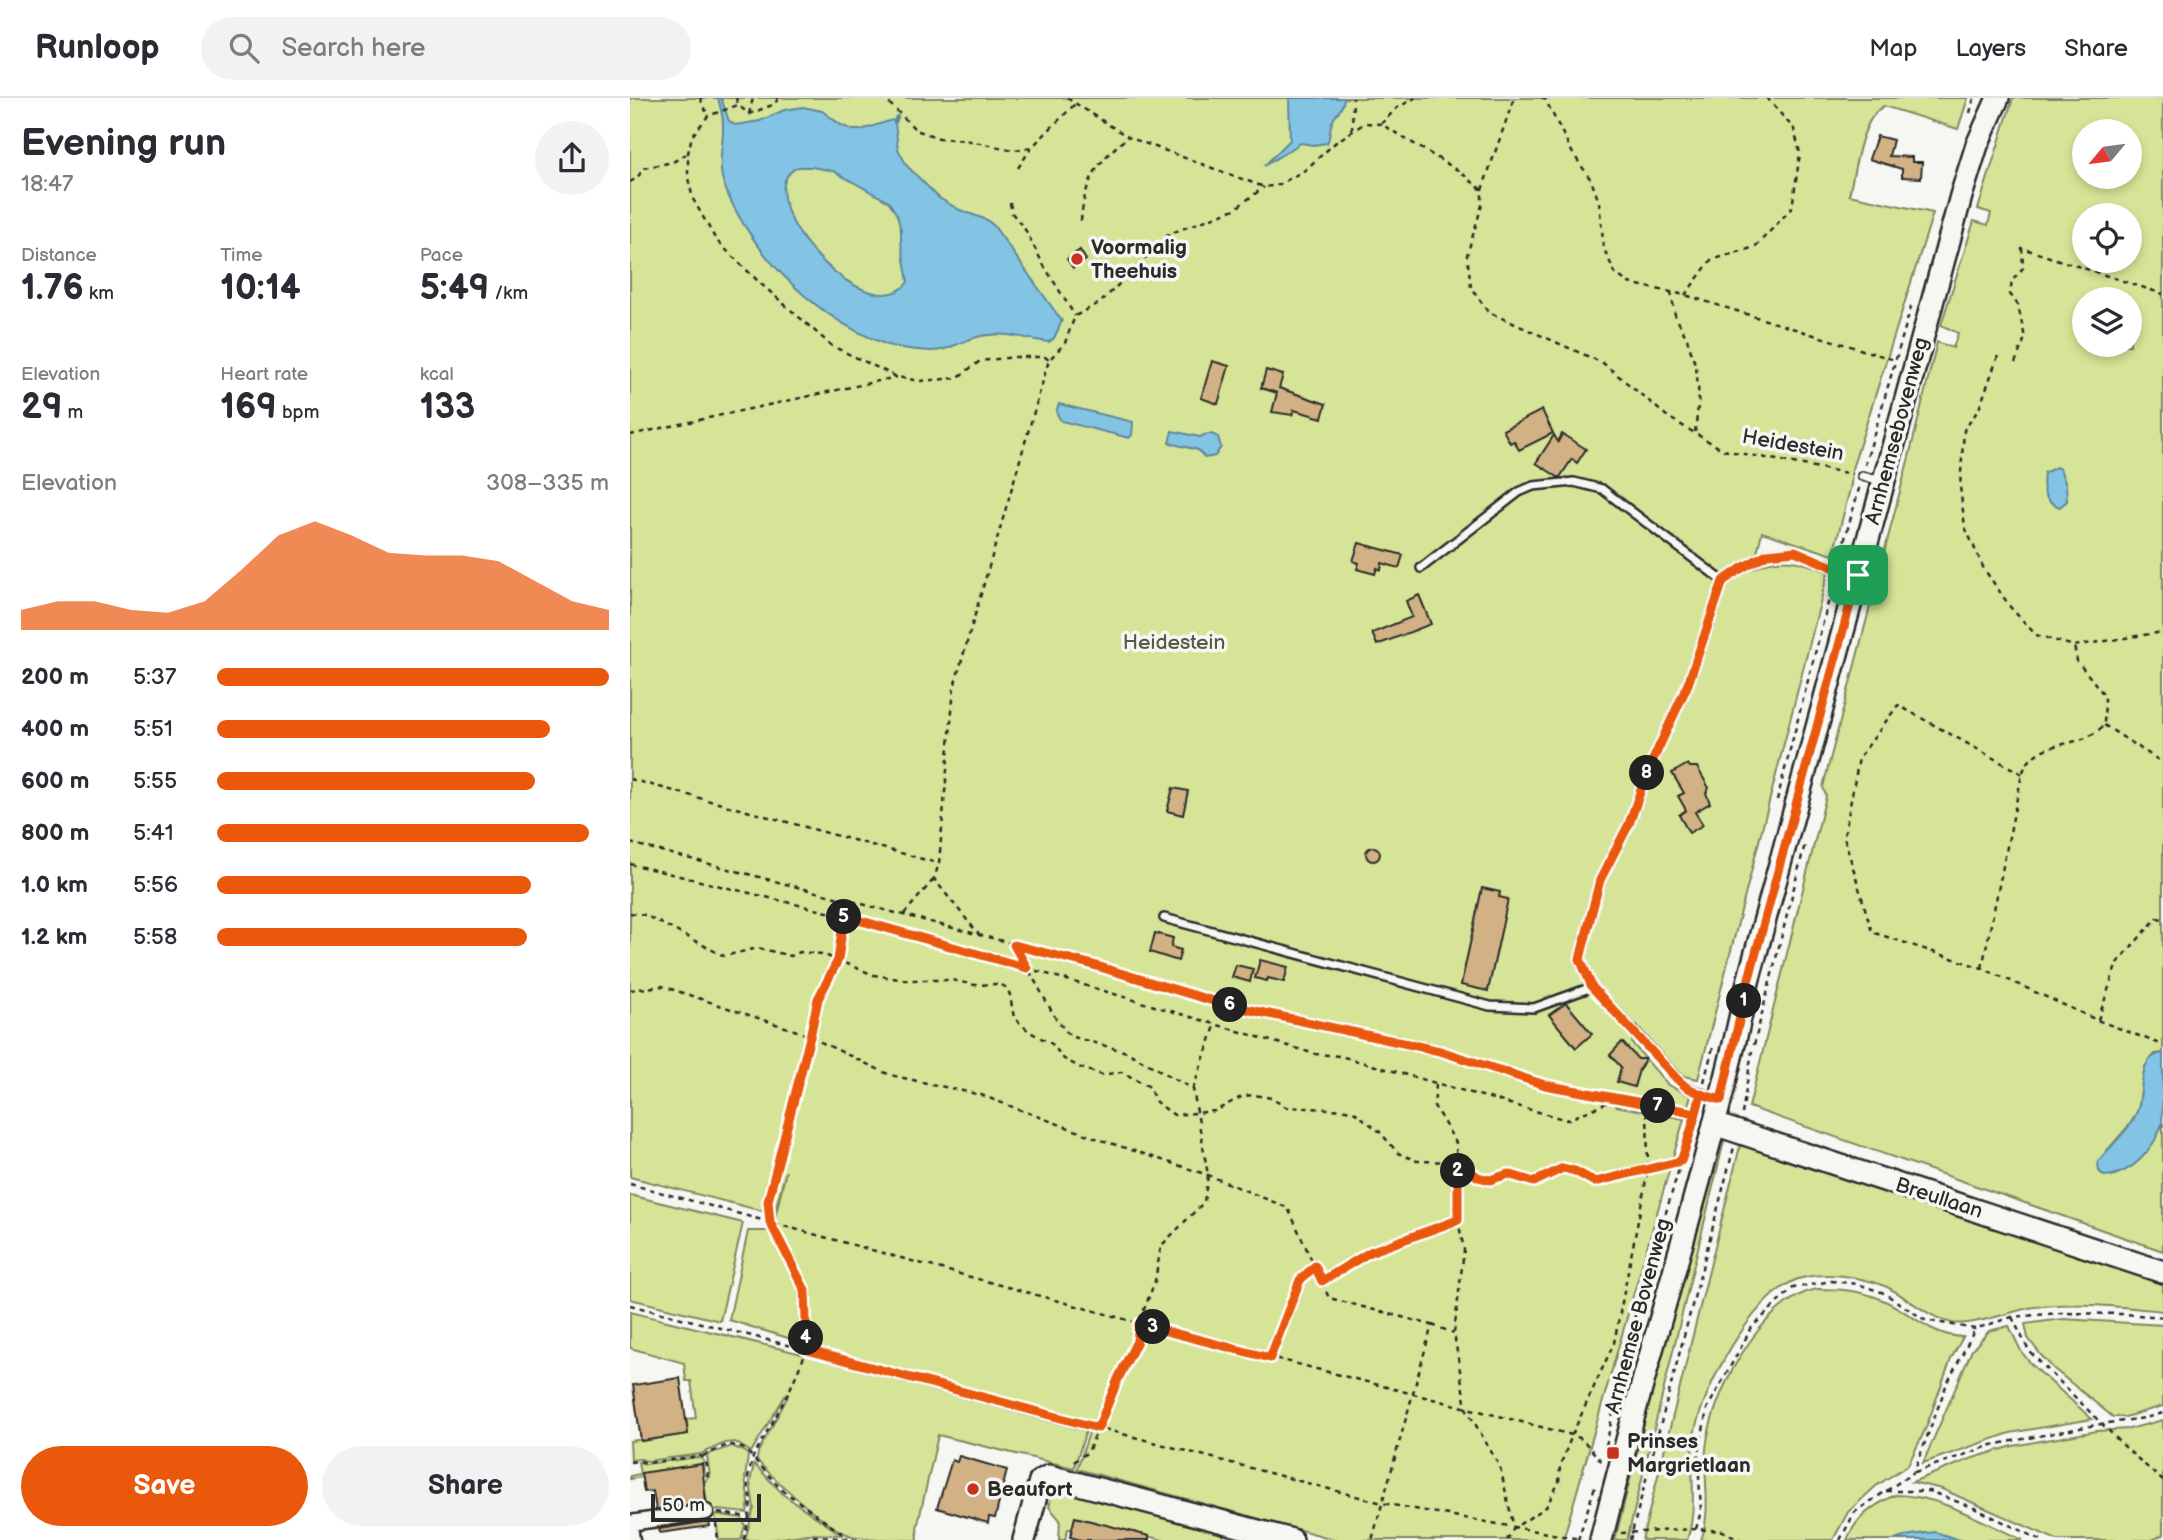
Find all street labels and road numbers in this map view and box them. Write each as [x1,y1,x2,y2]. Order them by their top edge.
street label: Arnhemsebovenweg [1860,335,1934,527]
street label: Heidestein [1740,424,1846,466]
street label: Breullaan [1892,1172,1986,1224]
street label: Arnhemse Bovenweg [1600,1216,1676,1416]

